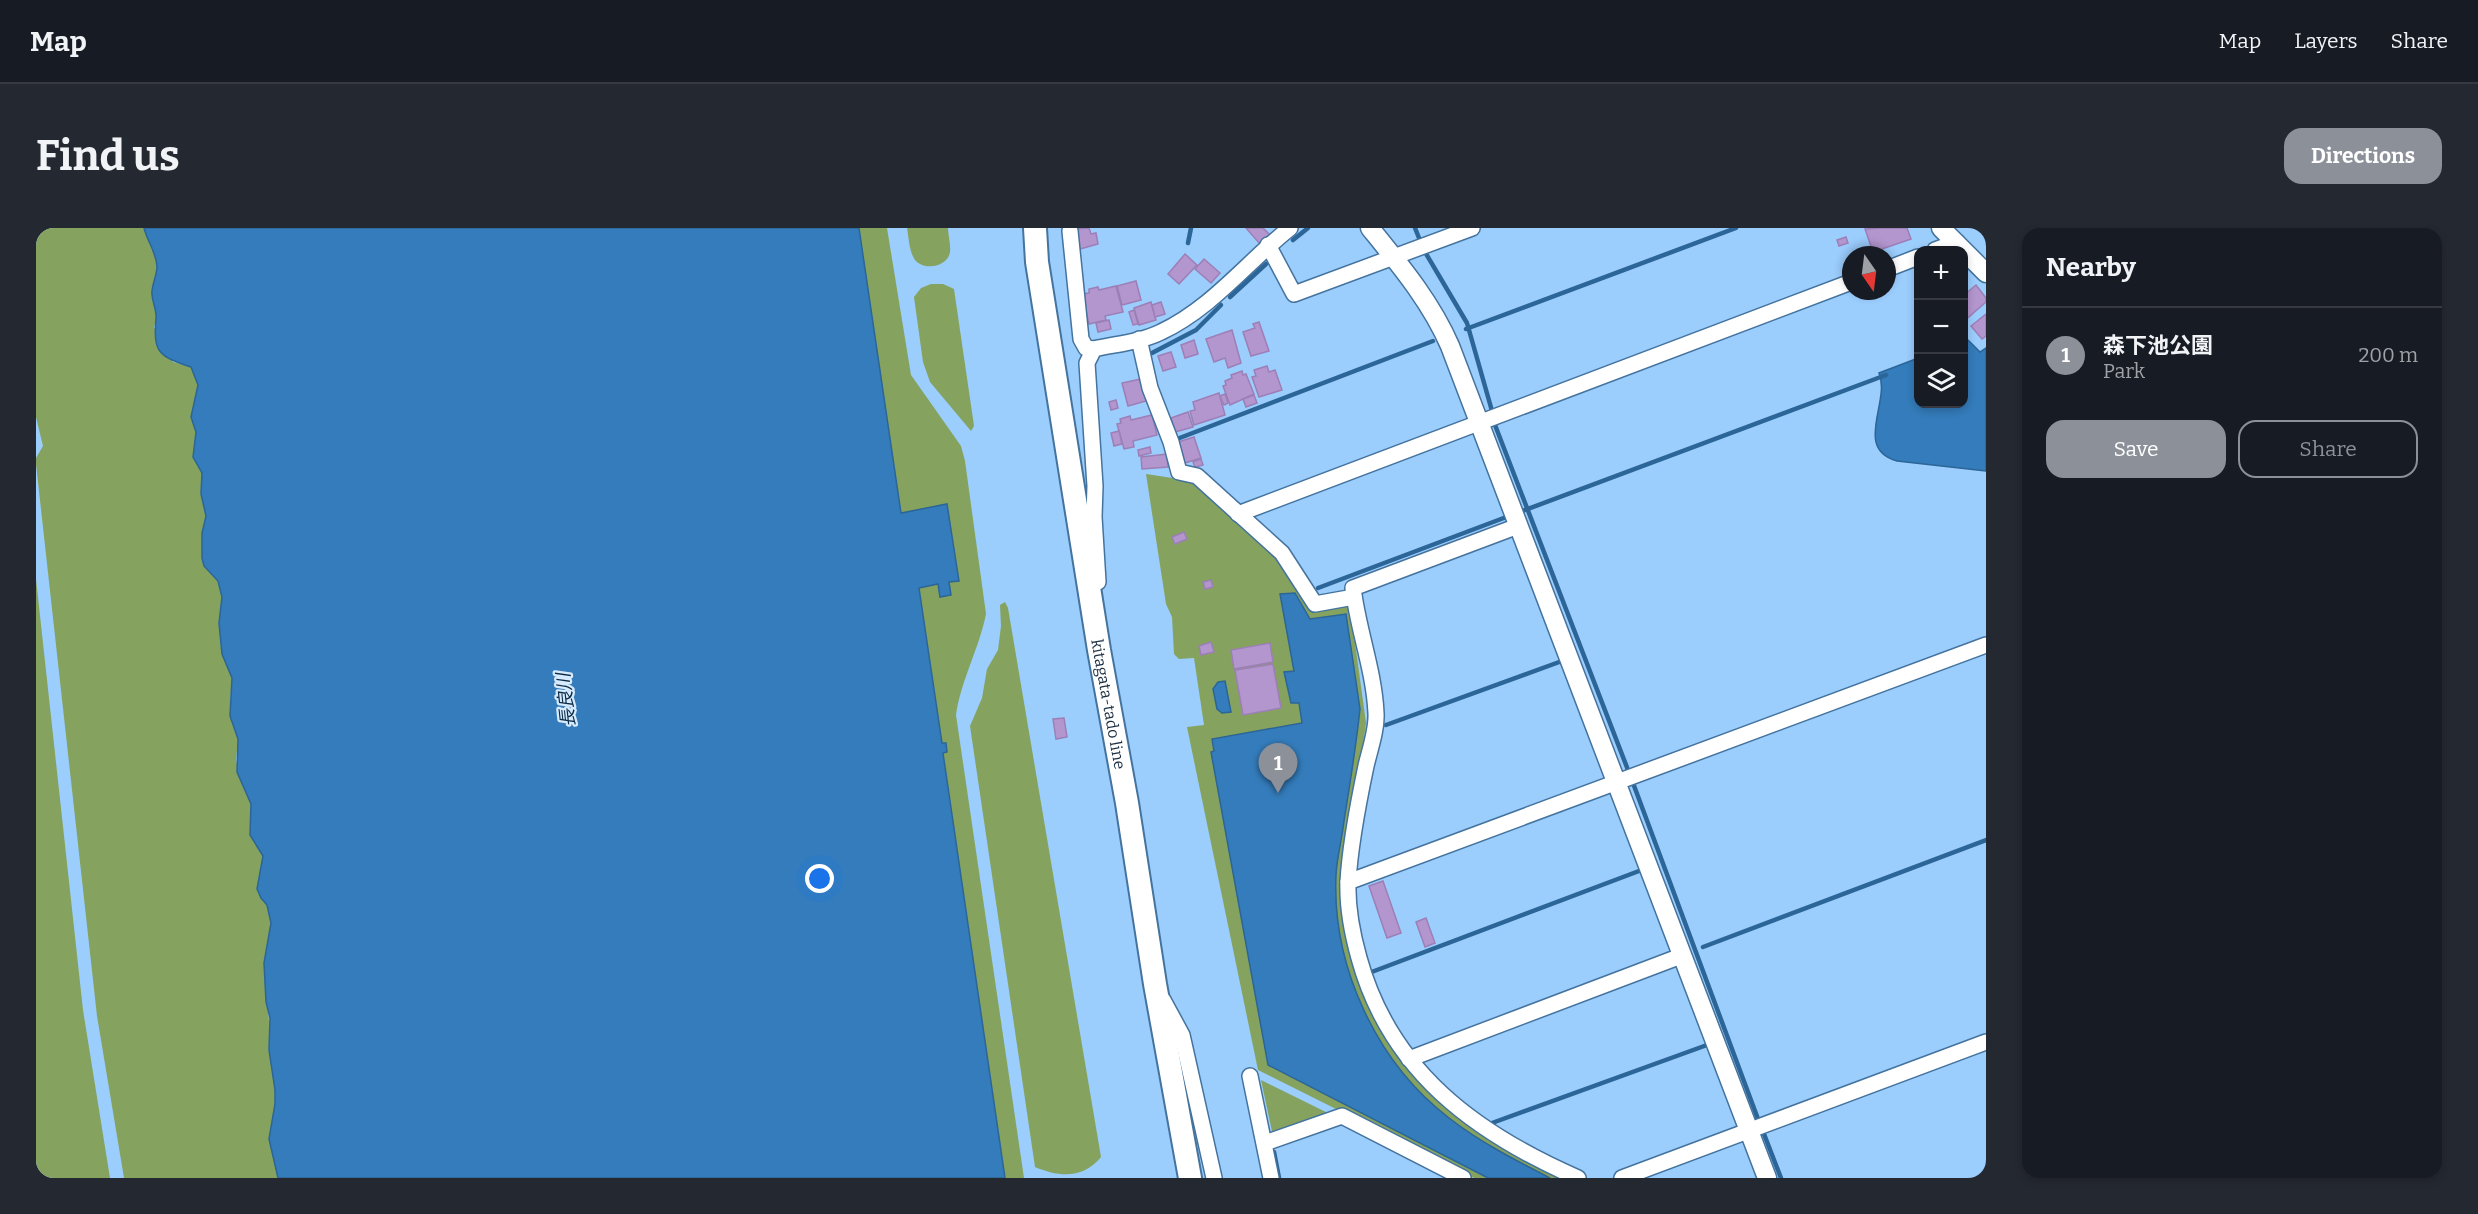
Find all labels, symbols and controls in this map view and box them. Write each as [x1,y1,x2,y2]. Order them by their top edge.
text: Map [30,25,87,58]
text: Map [2219,28,2261,54]
text: Layers [2294,28,2358,54]
text: Share [2391,28,2448,54]
button: Directions [2284,128,2442,184]
text: Find us [36,131,180,181]
north arrow [1842,246,1896,300]
map controls [1914,246,1968,408]
button: + [1914,246,1968,300]
text: Nearby [2046,252,2136,283]
button: − [1914,300,1968,354]
text: 森下池公園 [2103,332,2213,359]
text: 1 [2061,343,2070,367]
text: 200 m [2358,343,2418,367]
button: layers [1914,354,1968,408]
text: Park [2103,359,2145,383]
button: Save [2046,420,2226,478]
button: Share [2238,420,2418,478]
street label: kitagata-tado line [1088,638,1130,771]
water label: 長良川 [552,670,580,728]
pin: 1 [1258,744,1298,793]
your location [805,864,834,893]

